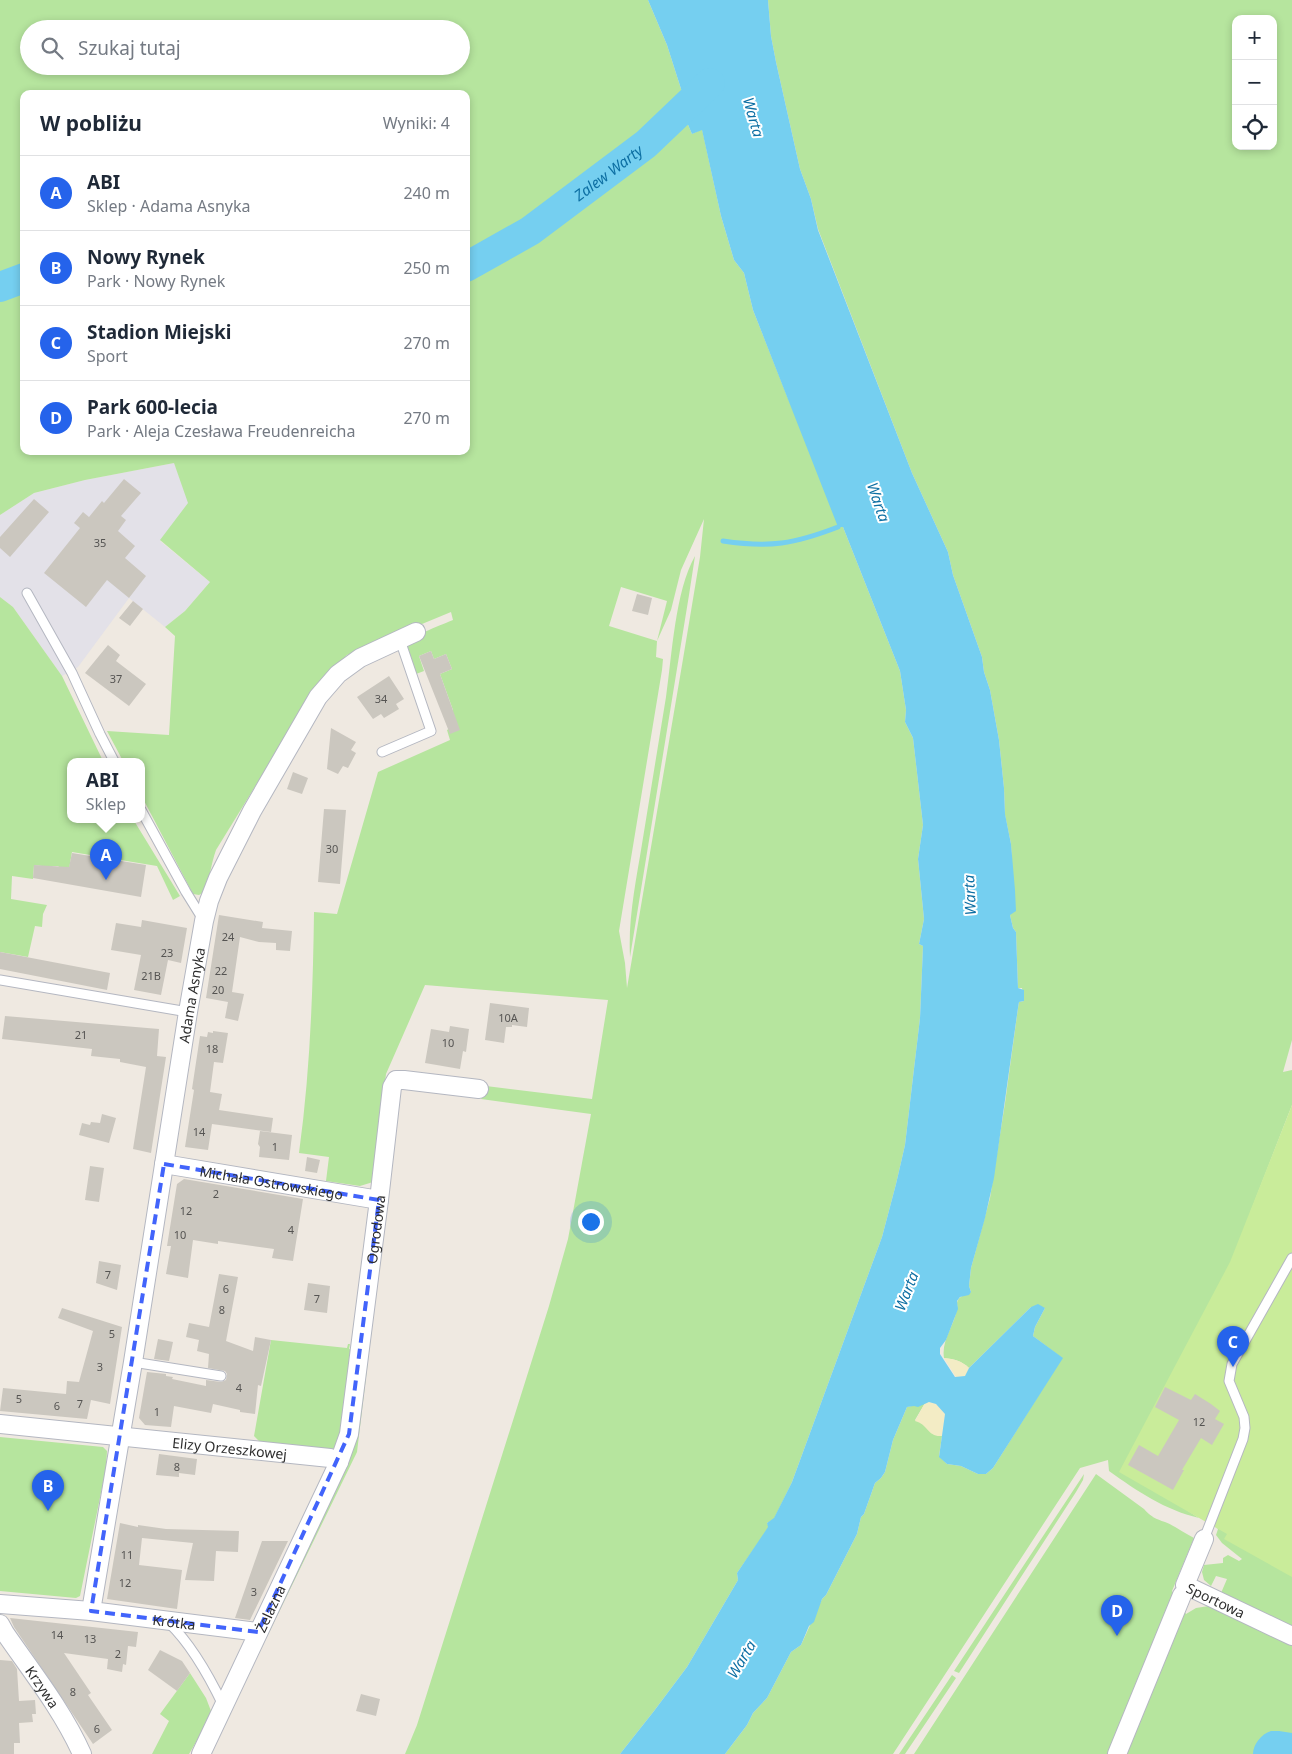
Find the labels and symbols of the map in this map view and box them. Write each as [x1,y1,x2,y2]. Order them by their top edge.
water label: Warta [739,95,769,140]
water label: Zalew Warty [569,139,647,205]
water label: Warta [863,480,895,525]
house number: 35 [94,535,106,550]
house number: 37 [110,671,122,686]
house number: 34 [375,691,388,706]
pin: A [90,839,122,880]
house number: 30 [326,841,338,856]
water label: Warta [958,874,980,916]
house number: 24 [222,929,235,944]
house number: 23 [161,945,173,960]
street label: Adama Asnyka [174,946,209,1044]
house number: 22 [215,963,227,978]
house number: 21B [141,968,161,983]
house number: 20 [212,982,224,997]
house number: 10A [498,1010,519,1025]
house number: 21 [75,1027,87,1042]
house number: 10 [442,1035,454,1050]
house number: 18 [206,1041,218,1056]
house number: 14 [193,1124,206,1139]
house number: 1 [272,1139,278,1154]
street label: Michała Ostrowskiego [198,1161,345,1203]
house number: 2 [213,1186,219,1201]
street label: Ogrodowa [361,1194,389,1265]
house number: 12 [180,1203,192,1218]
your location [578,1209,604,1235]
house number: 4 [288,1222,295,1237]
house number: 10 [174,1227,186,1242]
house number: 7 [105,1267,111,1282]
water label: Warta [889,1268,923,1314]
house number: 6 [223,1281,229,1296]
house number: 7 [314,1291,320,1306]
house number: 8 [219,1302,225,1317]
house number: 5 [109,1326,115,1341]
pin: C [1217,1326,1249,1367]
house number: 3 [97,1359,103,1374]
house number: 4 [236,1380,243,1395]
house number: 5 [16,1391,22,1406]
house number: 7 [77,1396,83,1411]
house number: 6 [54,1398,60,1413]
house number: 1 [154,1404,160,1419]
house number: 12 [1193,1414,1205,1429]
street label: Elizy Orzeszkowej [172,1432,288,1463]
house number: 8 [174,1459,180,1474]
pin: B [32,1470,64,1511]
house number: 11 [121,1547,133,1562]
house number: 12 [119,1575,131,1590]
street label: Sportowa [1183,1578,1248,1622]
street label: Żelazna [250,1582,289,1635]
house number: 3 [251,1584,257,1599]
pin: D [1101,1595,1133,1636]
street label: Krótka [152,1609,197,1634]
house number: 14 [51,1627,64,1642]
house number: 13 [84,1631,96,1646]
water label: Warta [722,1636,760,1682]
house number: 2 [115,1646,121,1661]
street label: Krzywa [22,1662,64,1711]
house number: 8 [70,1684,76,1699]
house number: 6 [94,1721,100,1736]

